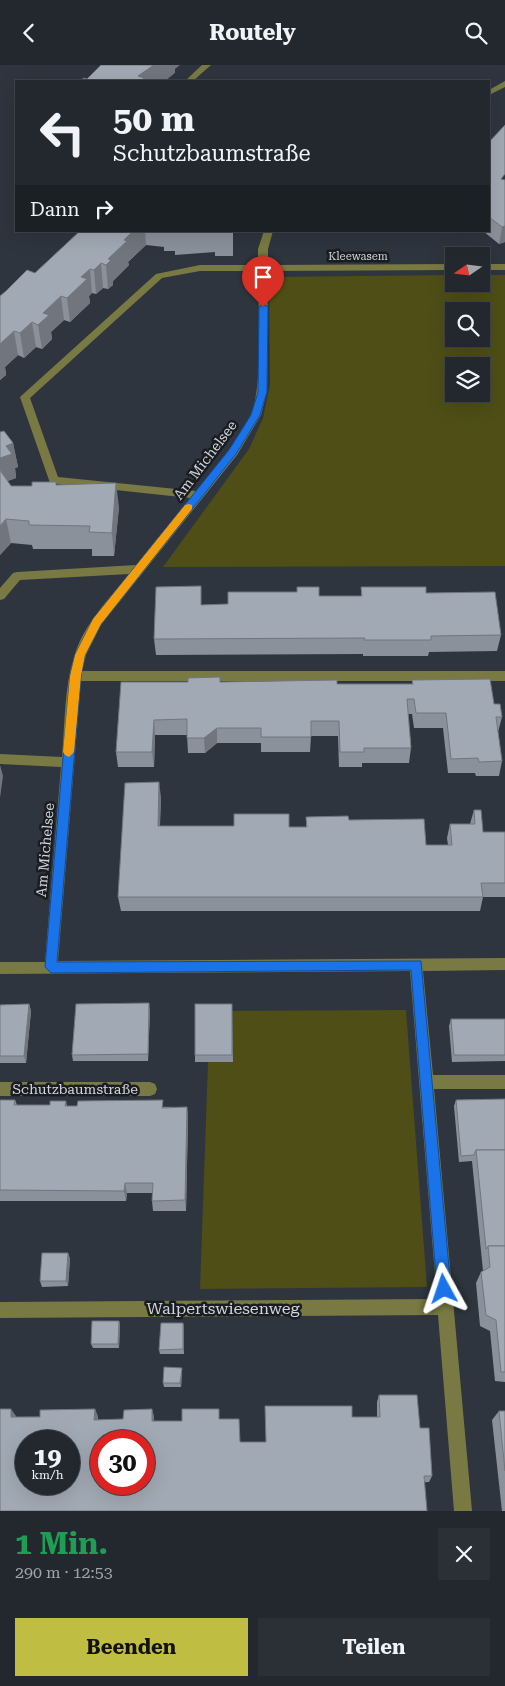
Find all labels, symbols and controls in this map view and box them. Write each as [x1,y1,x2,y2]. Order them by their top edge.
icon: back [15,19,43,47]
icon: search [462,19,490,47]
text: Routely [209,20,296,45]
text: 50 m [113,99,195,140]
icon: left [30,100,95,165]
text: Schutzbaumstraße [113,141,311,166]
icon: right [90,195,118,223]
text: Dann [30,198,80,221]
north arrow [445,247,490,293]
map controls [445,247,490,402]
street label: Kleewasem [328,250,388,263]
pin [242,256,284,307]
icon: arrive [249,263,277,291]
button: search [445,302,490,347]
button: layers [445,357,490,402]
street label: Am Michelsee [170,417,240,503]
street label: Am Michelsee [33,802,57,898]
street label: Schutzbaumstraße [12,1081,138,1097]
position arrow [417,1262,469,1314]
street label: Walpertswiesenweg [146,1299,300,1318]
speed limit sign: 30 [90,1430,155,1495]
text: 19 [33,1442,62,1471]
text: km/h [31,1468,64,1482]
text: 1 Min. [15,1526,108,1561]
button: close [438,1528,490,1580]
text: 290 m · 12:53 [15,1563,113,1582]
button: Beenden [15,1618,248,1676]
button: Teilen [258,1618,490,1676]

